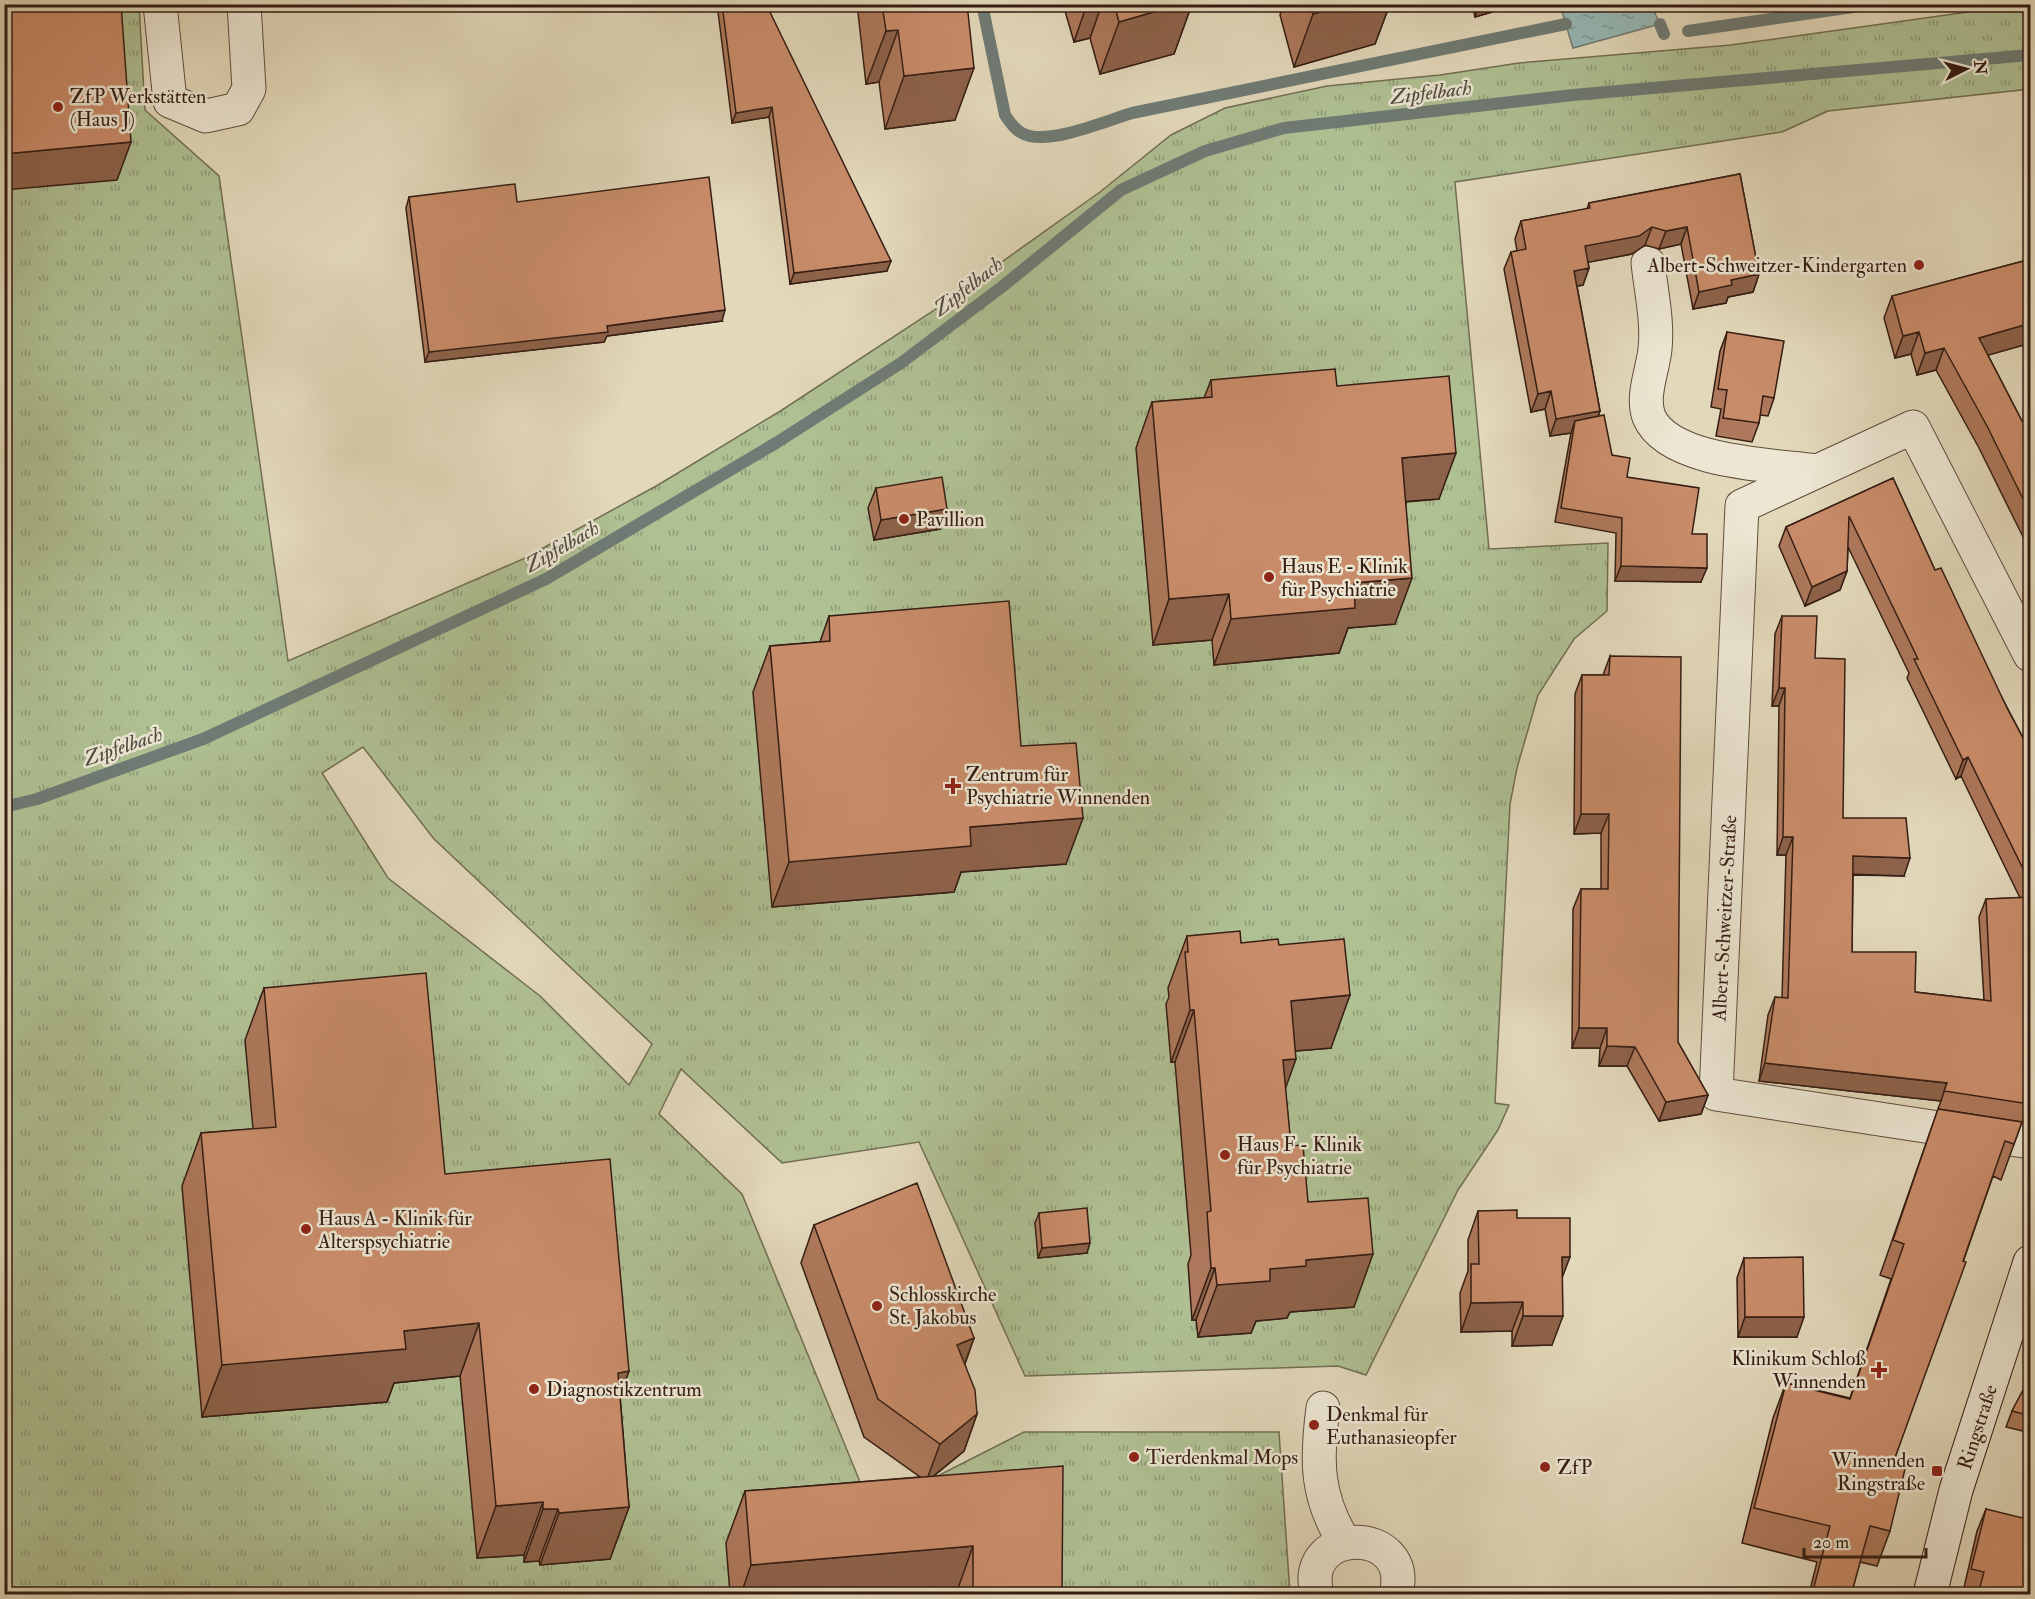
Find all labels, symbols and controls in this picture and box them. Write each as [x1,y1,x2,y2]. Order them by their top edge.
north arrow [1936,39,1996,99]
text: N [1969,58,1991,76]
water label: Zipfelbach [1388,74,1473,111]
place label: ZfP Werkstätten (Haus J) [70,84,206,132]
marker: ZfP Werkstätten (Haus J) [51,100,65,114]
water label: Zipfelbach [927,251,1009,323]
place label: Albert-Schweitzer-Kindergarten [1646,253,1907,278]
marker: Albert-Schweitzer-Kindergarten [1912,258,1926,272]
place label: Pavillion [916,507,985,532]
marker: Pavillion [897,512,911,526]
water label: Zipfelbach [519,514,604,579]
place label: Haus E - Klinik für Psychiatrie [1281,554,1408,602]
marker: Haus E - Klinik für Psychiatrie [1262,570,1276,584]
water label: Zipfelbach [79,720,166,773]
place label: Zentrum für Psychiatrie Winnenden [966,762,1150,810]
marker: Zentrum für Psychiatrie Winnenden [944,777,962,795]
street label: Albert-Schweitzer-Straße [1707,814,1742,1023]
place label: Haus F - Klinik für Psychiatrie [1237,1132,1363,1180]
marker: Haus F - Klinik für Psychiatrie [1218,1148,1232,1162]
place label: Haus A - Klinik für Alterspsychiatrie [317,1206,472,1255]
marker: Haus A - Klinik für Alterspsychiatrie [299,1222,313,1236]
place label: Schlosskirche St. Jakobus [889,1282,996,1330]
marker: Schlosskirche St. Jakobus [870,1299,884,1313]
place label: Klinikum Schloß Winnenden [1731,1346,1866,1394]
marker: Klinikum Schloß Winnenden [1870,1361,1888,1379]
place label: Diagnostikzentrum [546,1377,702,1402]
street label: Ringstraße [1952,1381,2003,1473]
marker: Diagnostikzentrum [527,1382,541,1396]
place label: Denkmal für Euthanasieopfer [1326,1402,1457,1451]
marker: Denkmal für Euthanasieopfer [1307,1418,1321,1432]
place label: Tierdenkmal Mops [1146,1445,1298,1471]
place label: Winnenden Ringstraße [1831,1448,1925,1496]
marker: Tierdenkmal Mops [1127,1450,1141,1464]
place label: ZfP [1557,1455,1593,1480]
marker: ZfP [1538,1460,1552,1474]
marker: Winnenden Ringstraße [1930,1464,1944,1478]
scale bar [1804,1521,1926,1559]
text: 20 m [1813,1531,1849,1554]

